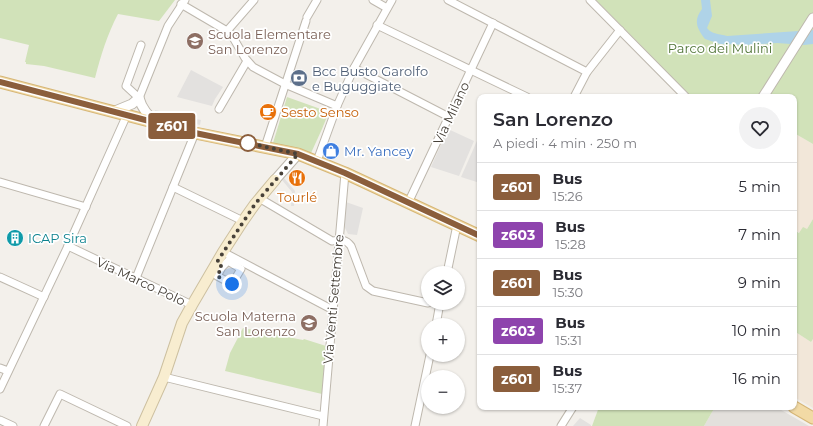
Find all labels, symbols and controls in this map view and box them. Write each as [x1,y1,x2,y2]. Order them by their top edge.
place label: Scuola Elementare San Lorenzo [208,26,331,57]
school or university icon: Scuola Elementare San Lorenzo [185,31,205,51]
park label: Parco dei Mulini [668,40,772,56]
place label: Bcc Busto Garolfo e Buguggiate [312,63,428,94]
bank icon: Bcc Busto Garolfo e Buguggiate [289,68,309,88]
street label: Via Milano [429,79,473,147]
cafe icon: Sesto Senso [258,102,278,122]
place label: Sesto Senso [281,104,359,120]
button: heart [739,107,781,149]
text: San Lorenzo [493,108,613,131]
line badge: z601 [144,113,200,139]
text: z601 [156,117,188,135]
unlabelled marker [239,134,257,152]
text: A piedi · 4 min · 250 m [493,135,637,151]
shop icon: Mr. Yancey [321,141,341,161]
place label: Mr. Yancey [344,143,414,159]
restaurant icon: Tourlé [287,168,307,188]
text: Bus [552,169,582,188]
text: 5 min [738,177,781,196]
text: z601 [501,178,532,196]
text: 15:26 [552,188,583,204]
place label: Tourlé [277,189,317,205]
text: Bus [555,217,585,236]
text: 7 min [738,225,781,244]
text: z603 [501,226,535,244]
building icon: ICAP Sira [5,228,25,248]
place label: ICAP Sira [28,230,87,246]
street label: Via Venti Settembre [319,233,347,364]
text: 15:28 [555,236,586,252]
street label: Via Marco Polo [94,253,188,309]
text: Bus [552,265,582,284]
map controls [421,266,465,414]
button: layers [421,266,465,310]
text: 9 min [738,273,781,292]
your location [222,274,242,294]
text: z601 [501,274,532,292]
text: 15:30 [552,284,583,300]
place label: Scuola Materna San Lorenzo [195,308,296,339]
school or university icon: Scuola Materna San Lorenzo [299,313,319,333]
text: Bus [555,313,585,332]
button: + [421,318,465,362]
text: 10 min [732,321,781,340]
text: z603 [501,322,535,340]
text: 15:31 [555,332,582,348]
text: Bus [552,361,582,380]
text: 16 min [732,369,781,388]
button: − [421,370,465,414]
text: z601 [501,370,532,388]
text: 15:37 [552,380,582,396]

